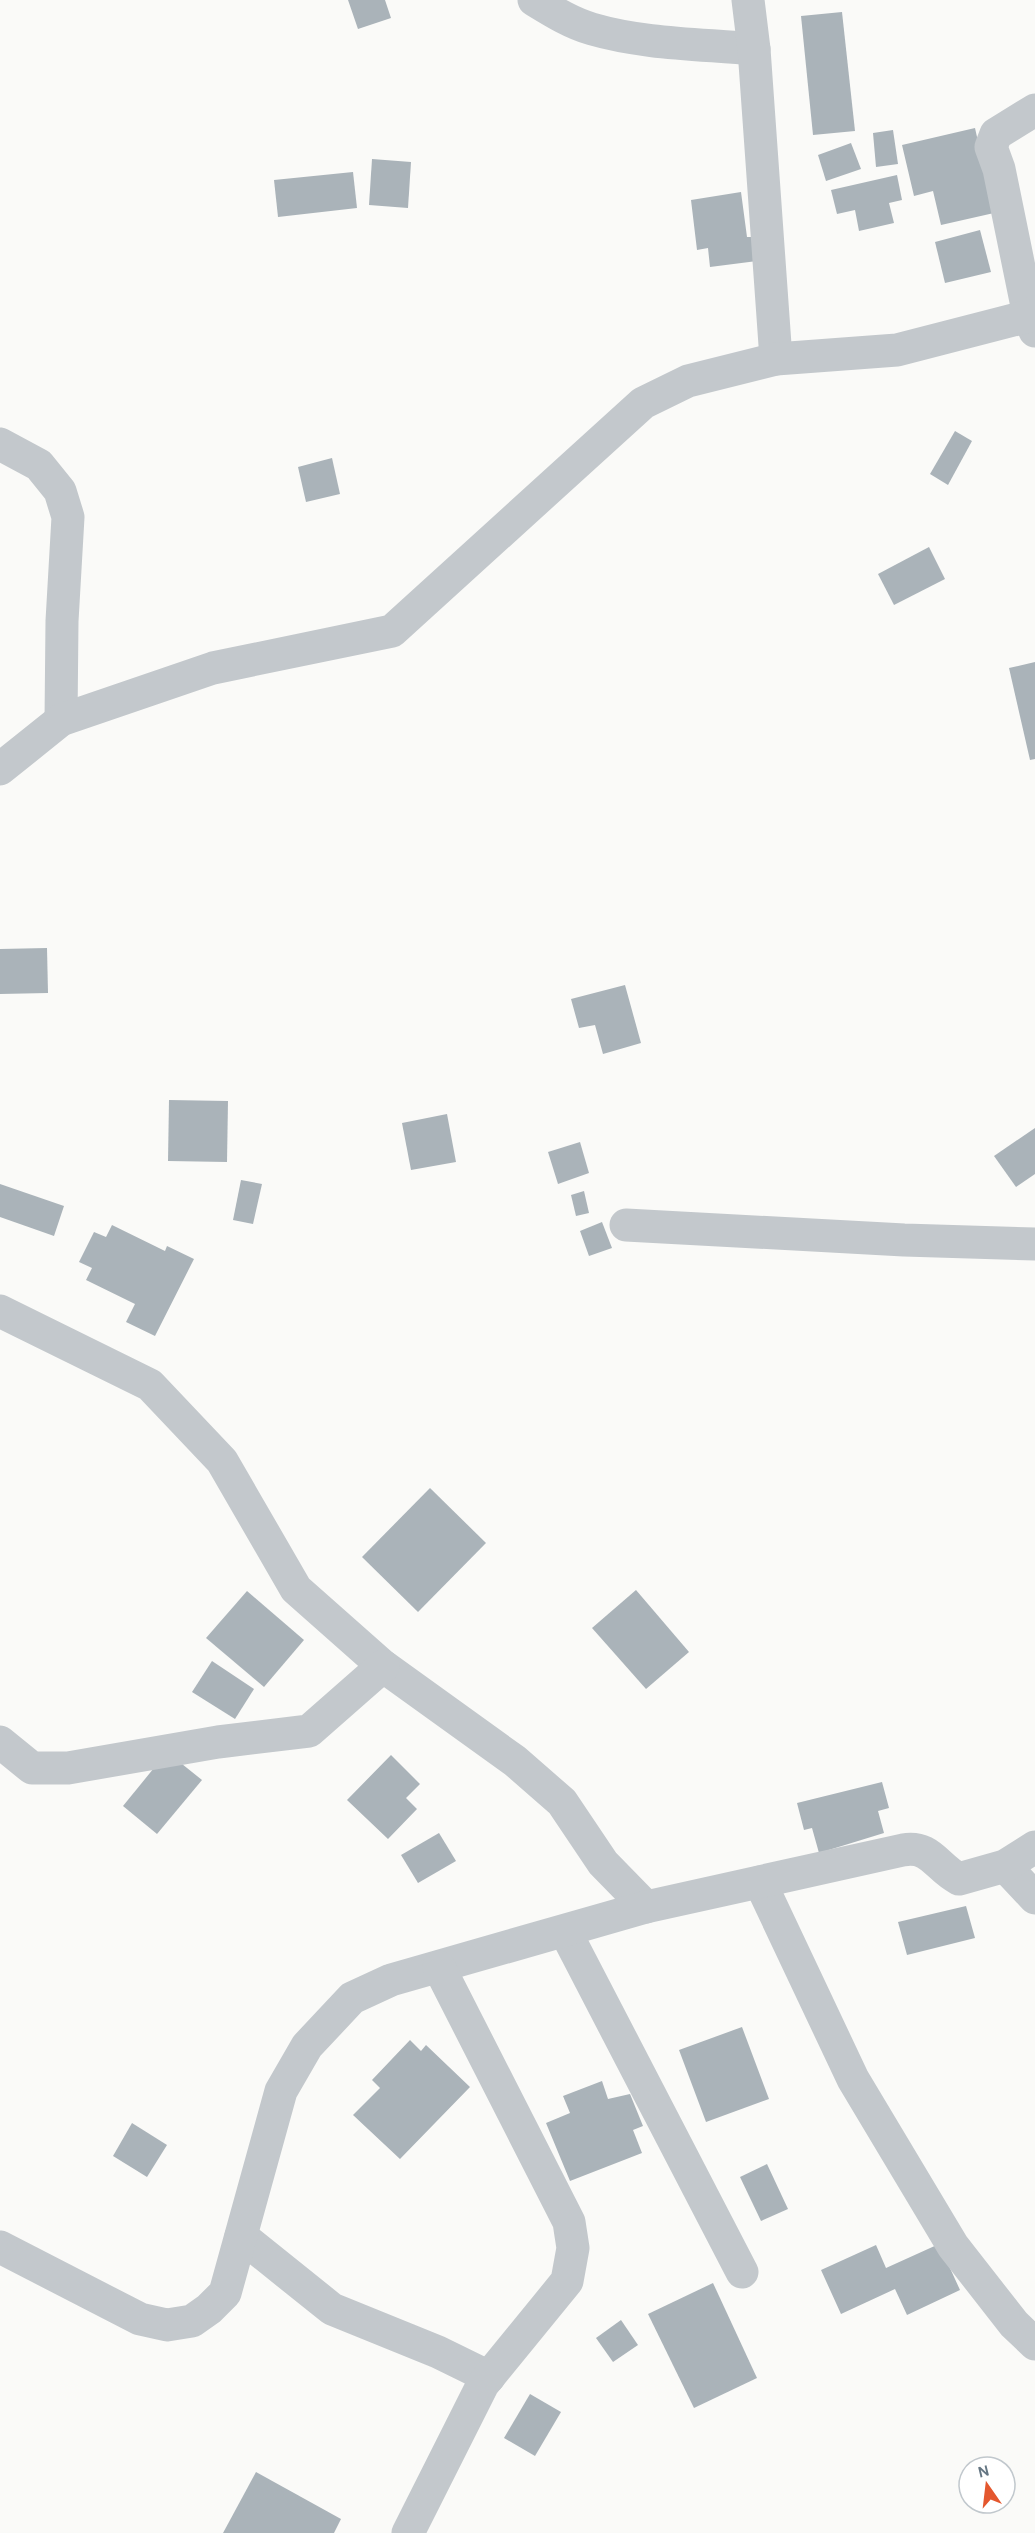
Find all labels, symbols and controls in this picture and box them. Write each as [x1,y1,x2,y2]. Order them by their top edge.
north arrow [957,2455,1017,2515]
text: N [976,2460,991,2482]

